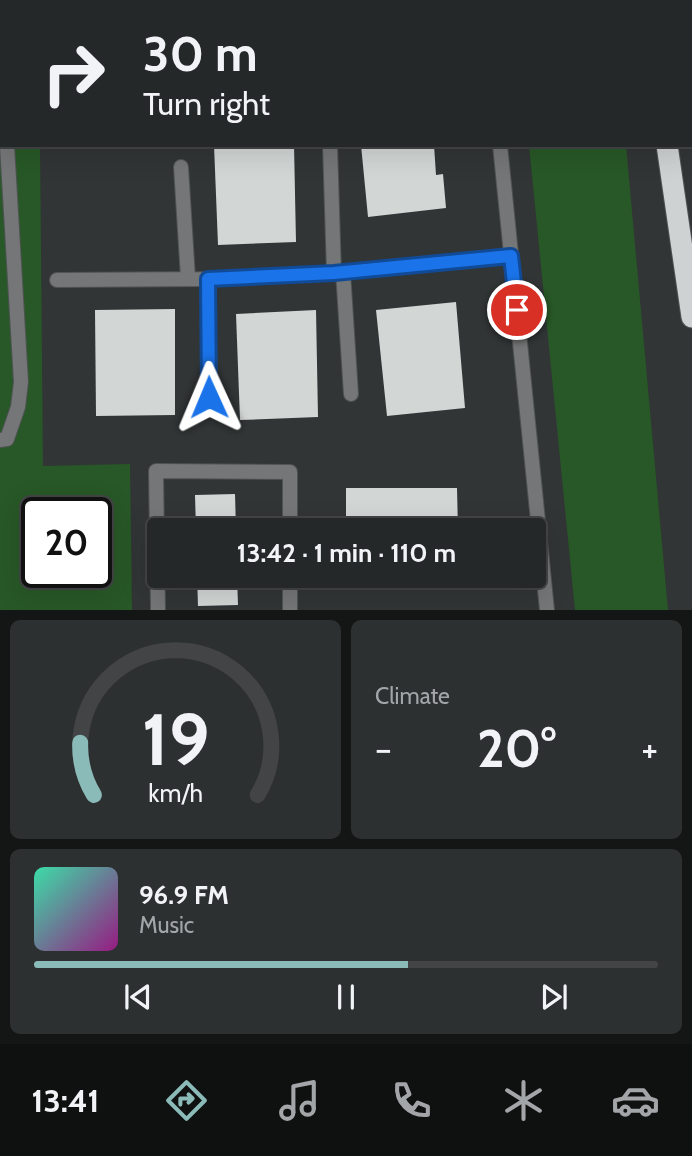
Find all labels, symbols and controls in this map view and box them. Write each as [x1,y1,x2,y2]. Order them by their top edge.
text: 30 m [143,24,258,83]
icon: right [28,28,119,119]
text: Turn right [143,84,270,123]
pin [487,280,547,340]
icon: arrive [498,291,536,329]
position arrow [172,360,246,434]
speed limit sign: 20 [21,497,112,588]
text: 13:42 · 1 min · 110 m [237,537,456,569]
text: Climate [375,682,450,710]
text: 19 [142,696,209,784]
text: 20° [477,717,556,780]
text: − [375,725,392,772]
text: + [641,725,658,772]
text: km/h [148,778,203,808]
text: 96.9 FM [139,879,229,911]
text: Music [139,911,194,939]
icon: previous [119,978,157,1016]
icon: pause [327,978,365,1016]
icon: next [535,978,573,1016]
icon: directions [162,1076,211,1125]
icon: music [275,1076,324,1125]
icon: phone [387,1076,436,1125]
icon: climate [499,1076,548,1125]
icon: car [611,1076,660,1125]
text: 13:41 [32,1081,99,1120]

